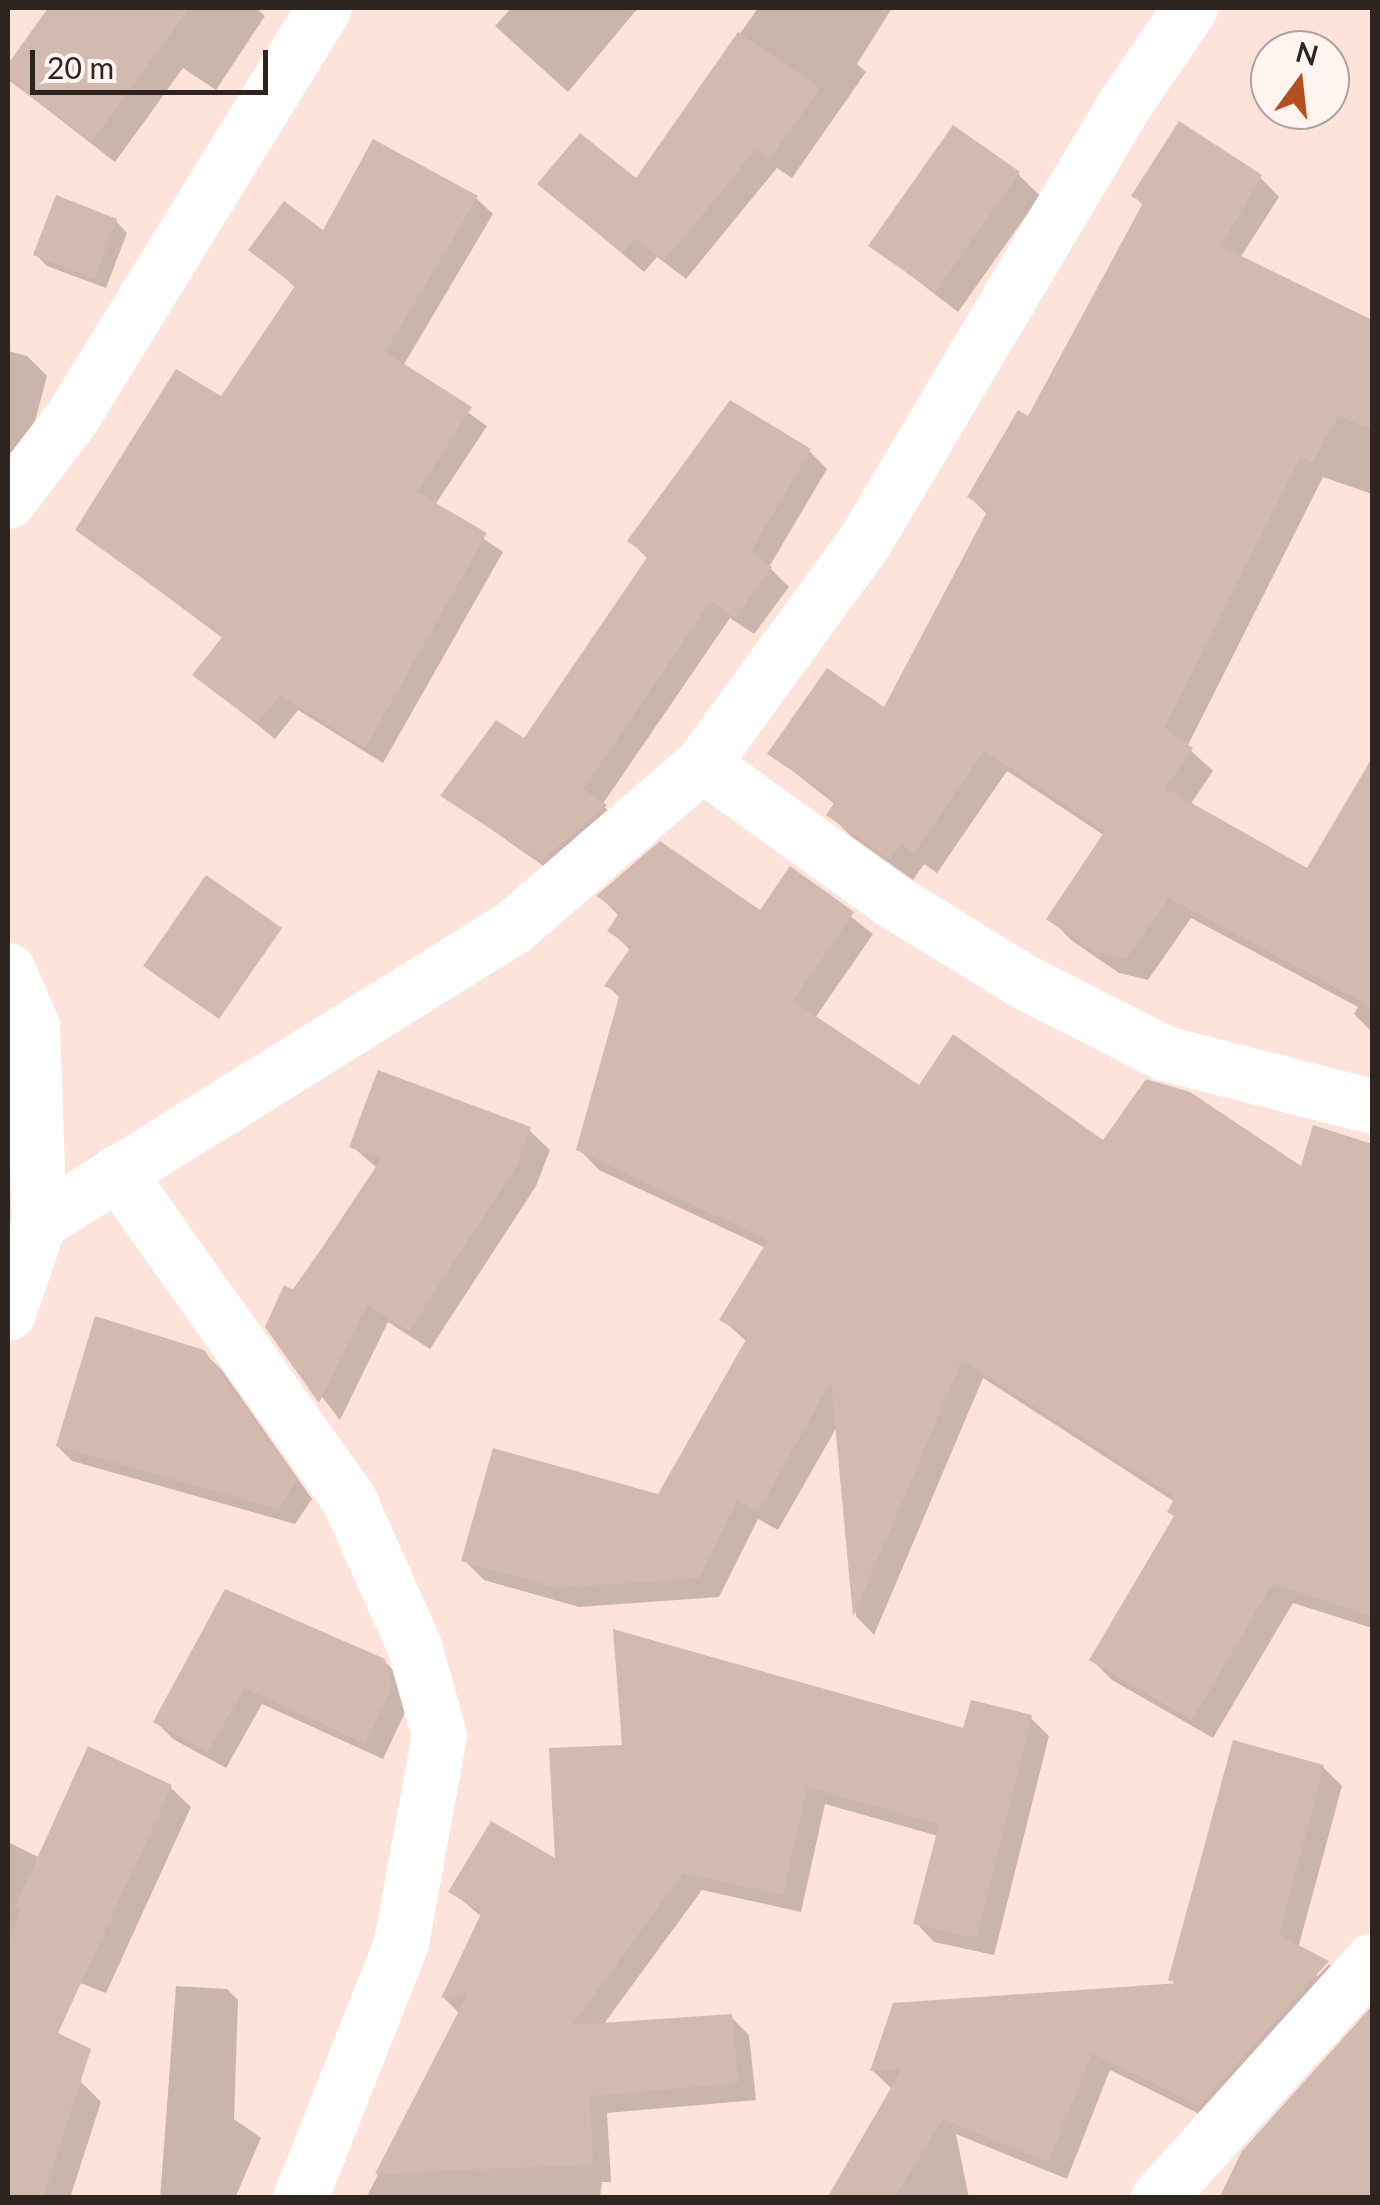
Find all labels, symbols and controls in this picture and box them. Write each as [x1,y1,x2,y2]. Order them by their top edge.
scale bar [35,30,272,92]
north arrow [1250,30,1350,130]
text: N [1292,34,1322,72]
text: 20 m [47,49,114,85]

